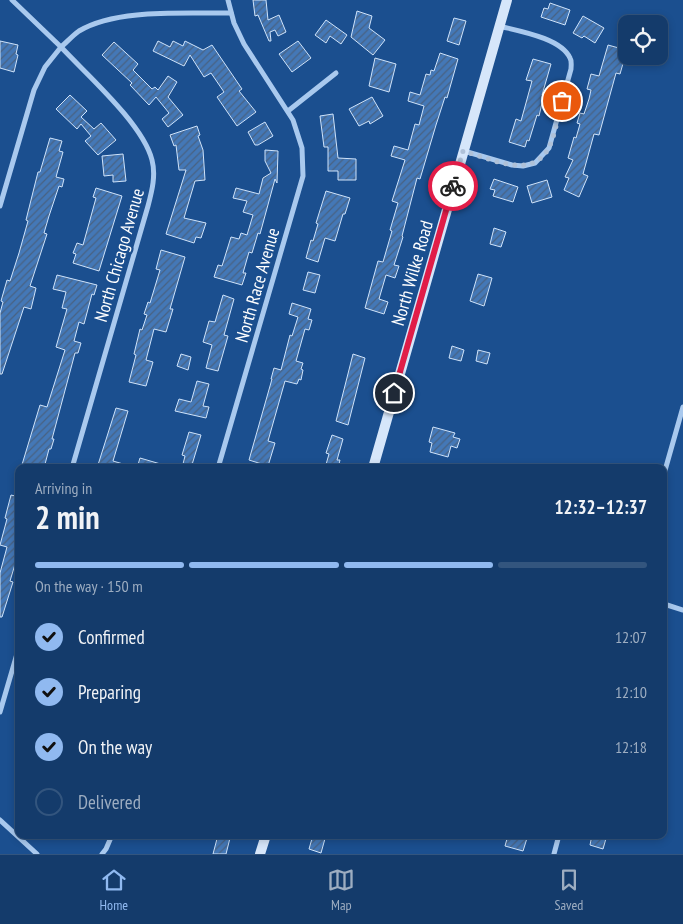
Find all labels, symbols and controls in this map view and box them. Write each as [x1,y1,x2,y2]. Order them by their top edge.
map controls [618,15,668,65]
button: locate [618,15,668,65]
pin [541,80,583,122]
icon: bag [548,87,576,115]
courier [428,161,478,211]
icon: bike [439,172,467,200]
street label: North Chicago Avenue [89,186,149,324]
street label: North Wilke Road [386,218,438,328]
street label: North Race Avenue [230,225,284,345]
pin [373,372,415,414]
icon: home [380,379,408,407]
text: Arriving in [35,478,92,498]
text: 12:32–12:37 [554,495,647,519]
text: 2 min [35,496,100,538]
text: On the way · 150 m [35,576,143,596]
icon: check [35,623,63,651]
text: Confirmed [78,625,145,649]
text: 12:07 [615,627,647,647]
icon: check [35,678,63,706]
text: Preparing [78,680,141,704]
text: 12:10 [615,682,647,702]
icon: check [35,733,63,761]
text: On the way [78,735,152,759]
text: 12:18 [615,737,647,757]
text: Delivered [78,790,141,814]
tab: Home [100,866,128,914]
tab: Map [327,866,355,914]
tab: Saved [555,866,583,914]

